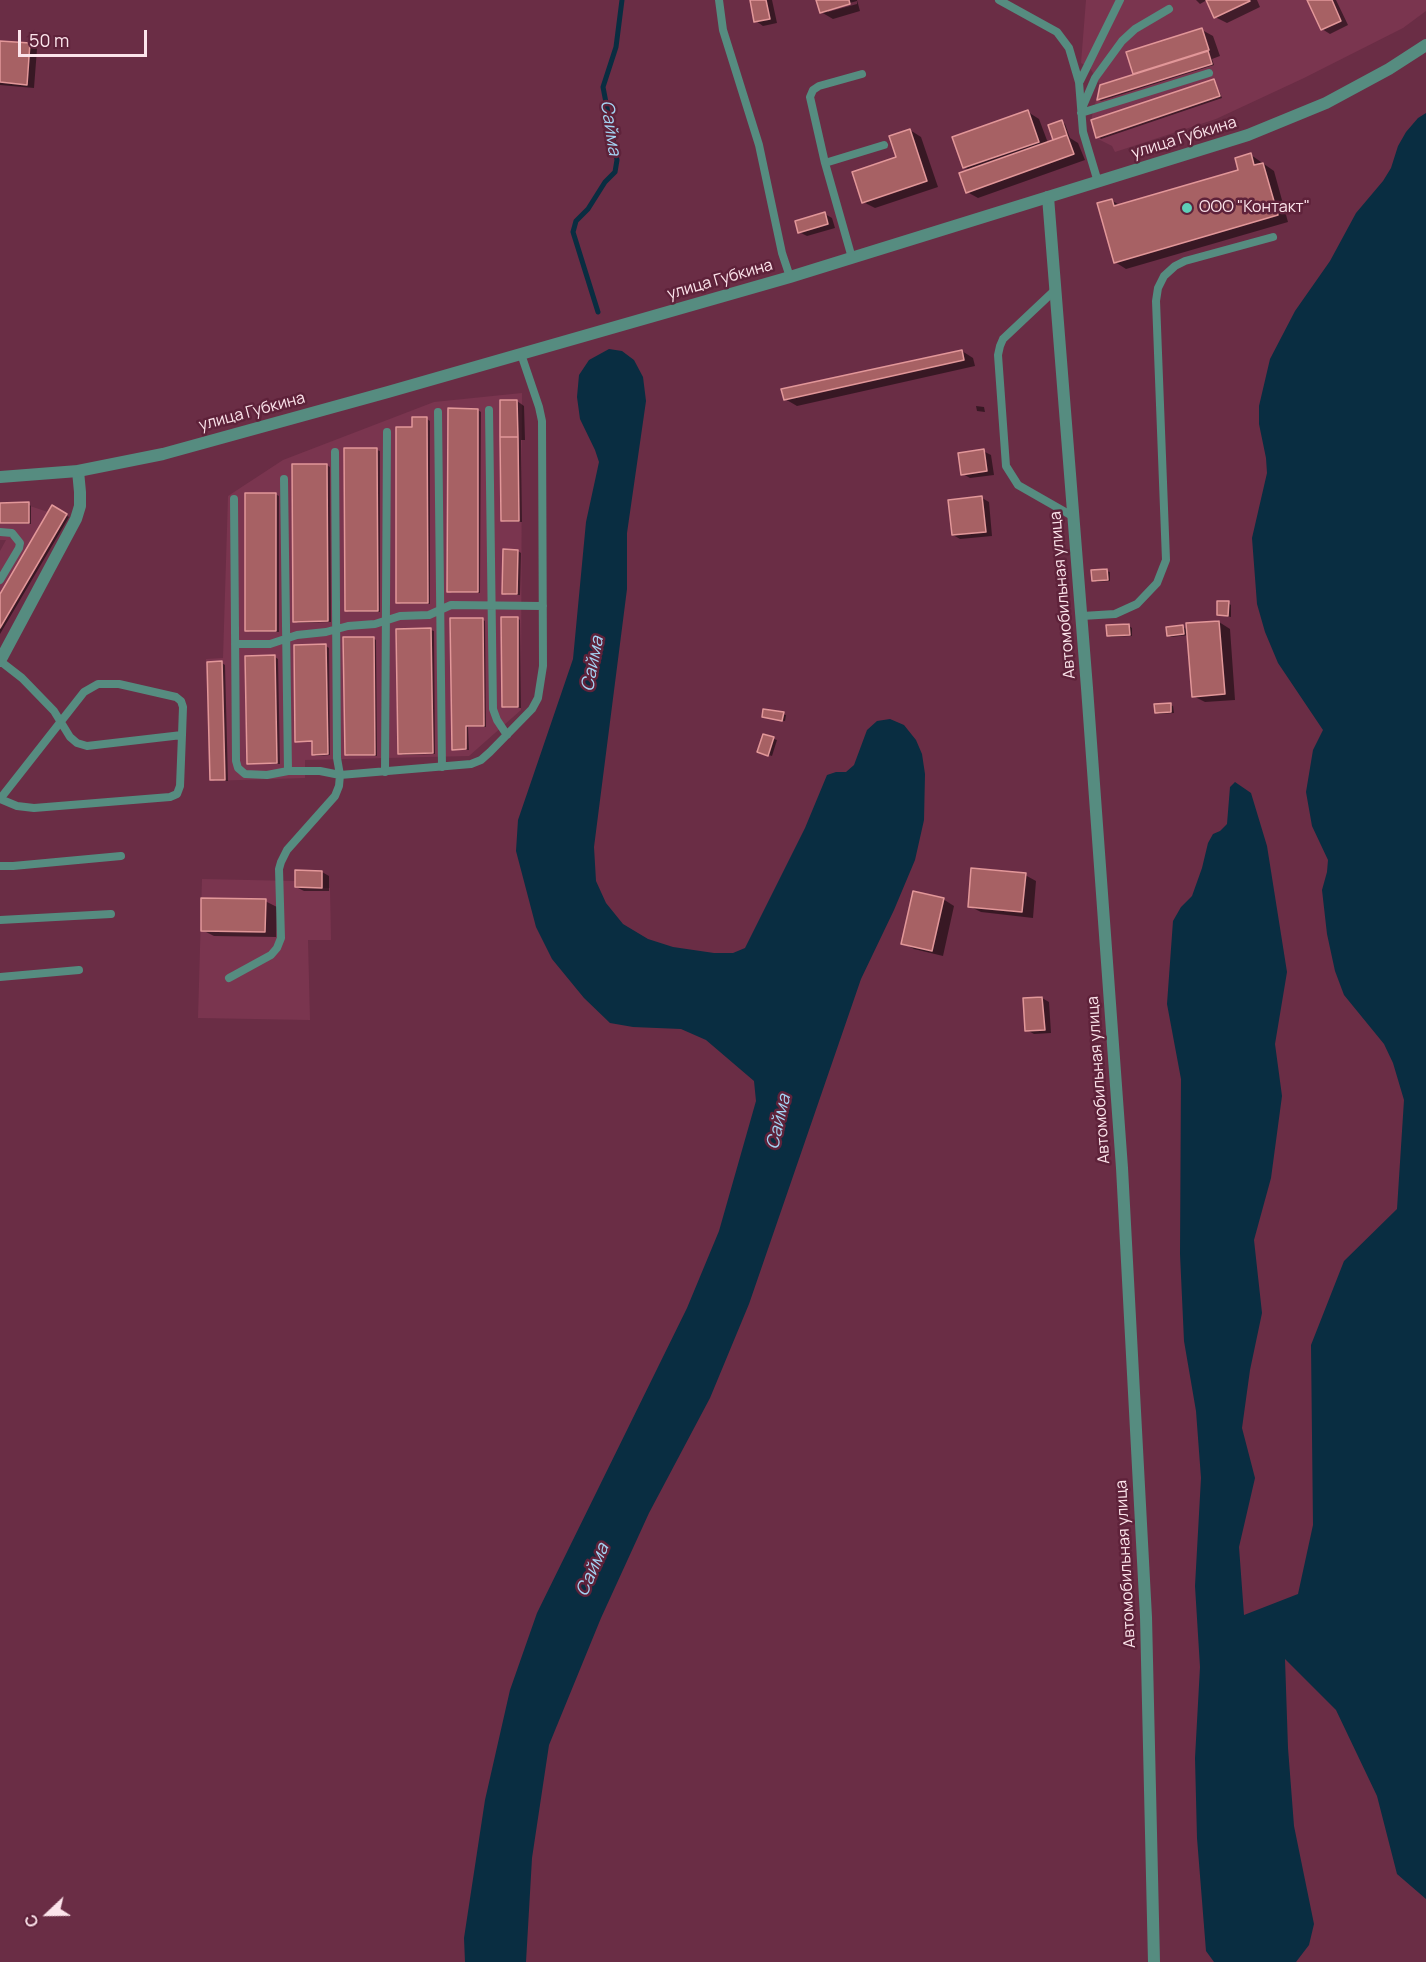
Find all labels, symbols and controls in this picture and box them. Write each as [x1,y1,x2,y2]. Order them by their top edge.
scale bar [21,18,150,56]
text: 50 m [29,28,69,52]
water label: Сайма [595,99,625,157]
street label: улица Губкина [1129,113,1239,163]
place label: ООО "Контакт" [1199,198,1310,218]
marker: ООО "Контакт" [1180,201,1194,215]
street label: улица Губкина [665,256,775,304]
street label: улица Губкина [197,389,307,435]
street label: Автомобильная улица [1046,510,1080,680]
water label: Сайма [577,635,609,693]
street label: Автомобильная улица [1084,995,1114,1165]
water label: Сайма [762,1092,796,1152]
street label: Автомобильная улица [1112,1480,1140,1648]
water label: Сайма [572,1540,614,1600]
north arrow [18,1884,78,1944]
text: С [19,1911,44,1930]

